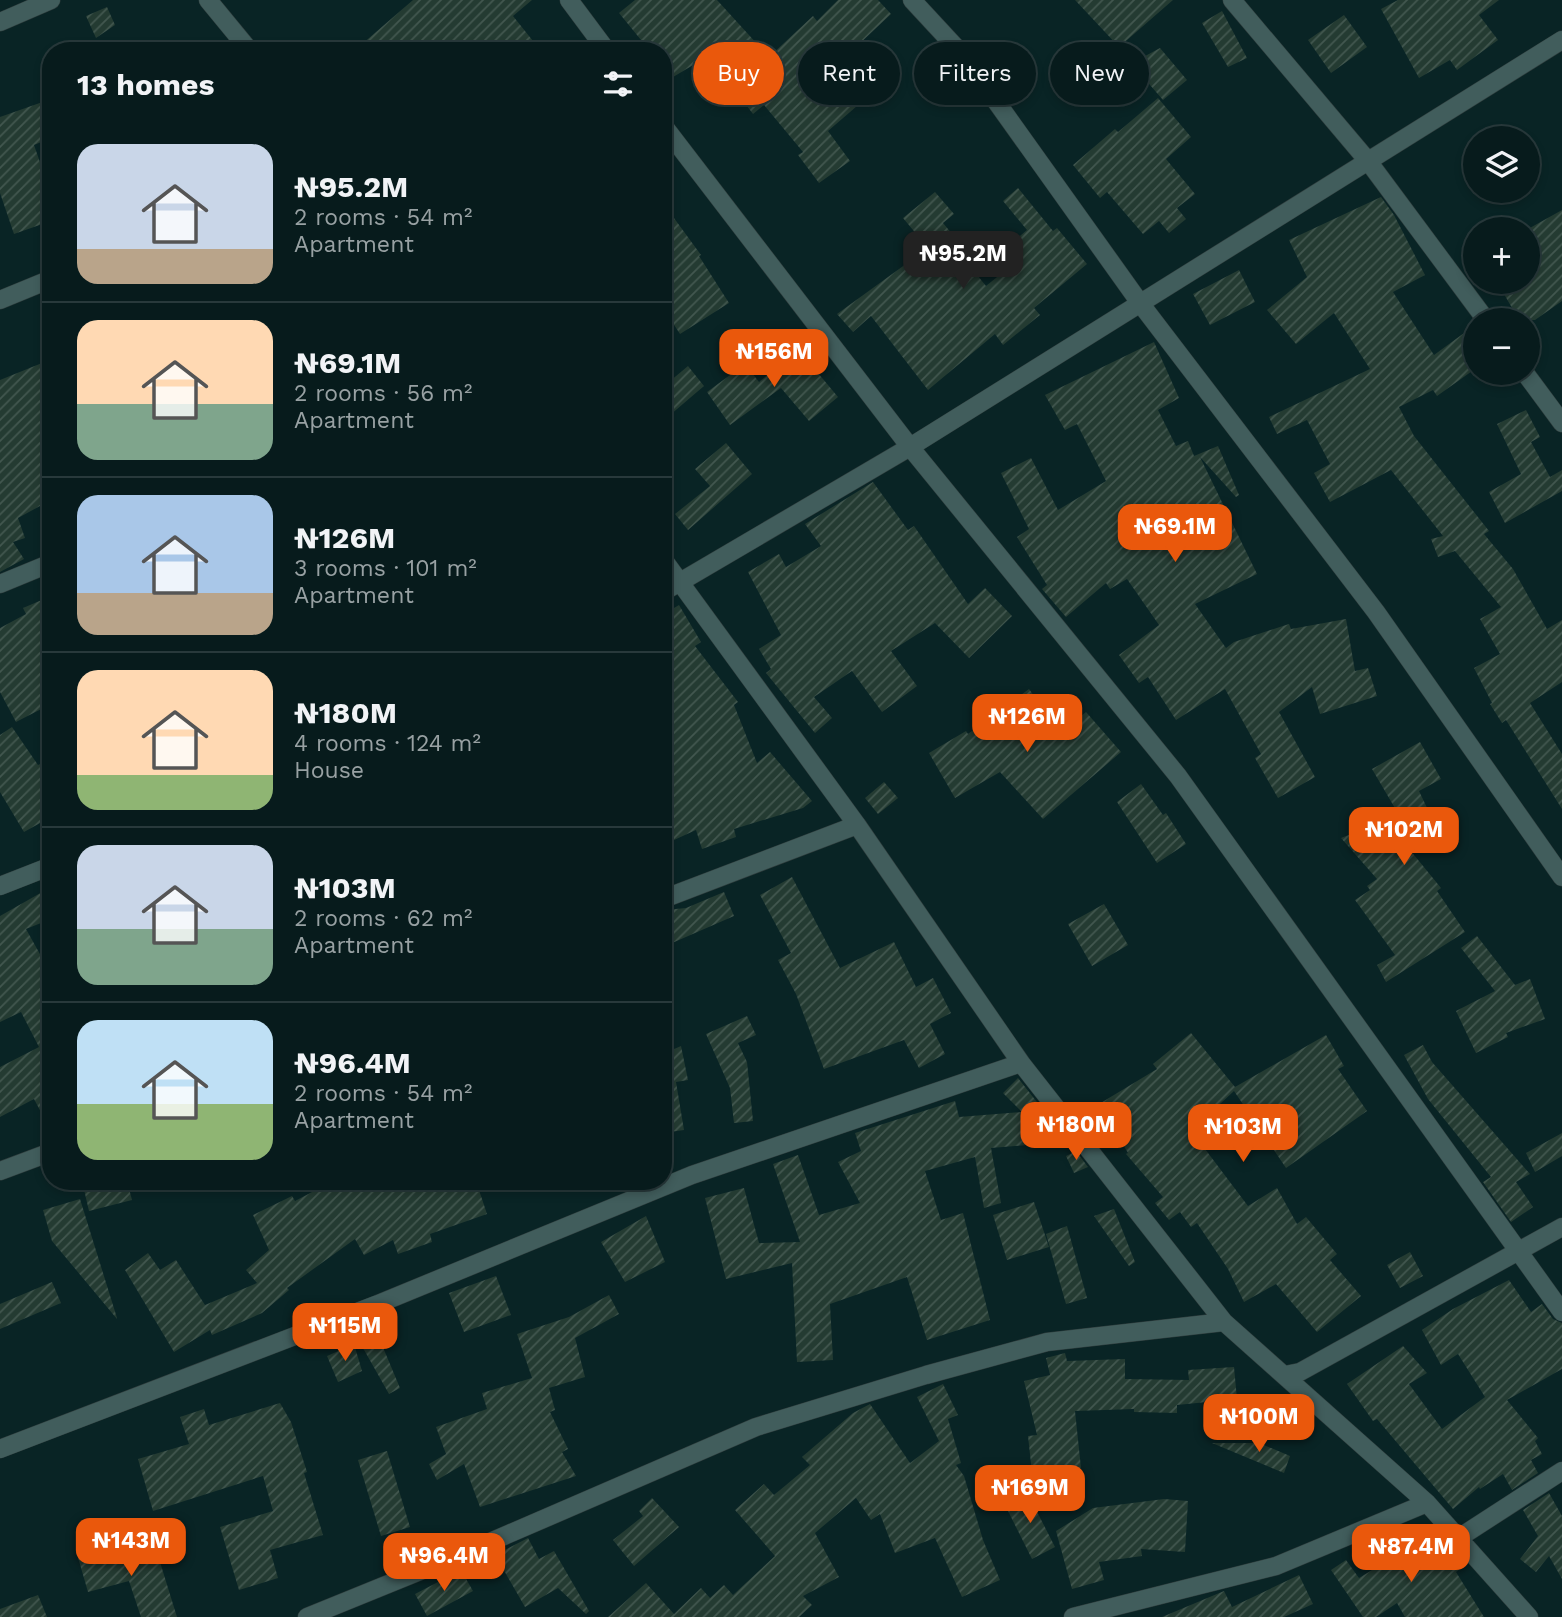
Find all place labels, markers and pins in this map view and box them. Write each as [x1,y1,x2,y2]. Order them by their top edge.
pin: ₦95.2M [906,232,1020,291]
pin: ₦156M [725,330,823,389]
pin: ₦69.1M [1118,504,1232,564]
pin: ₦126M [978,694,1076,754]
pin: ₦102M [1355,808,1453,867]
pin: ₦180M [1027,1102,1125,1162]
pin: ₦103M [1194,1104,1292,1164]
pin: ₦115M [296,1304,394,1363]
pin: ₦100M [1210,1394,1308,1454]
pin: ₦169M [981,1466,1079,1525]
pin: ₦143M [82,1518,180,1578]
pin: ₦87.4M [1354,1524,1468,1584]
pin: ₦96.4M [387,1534,501,1593]

